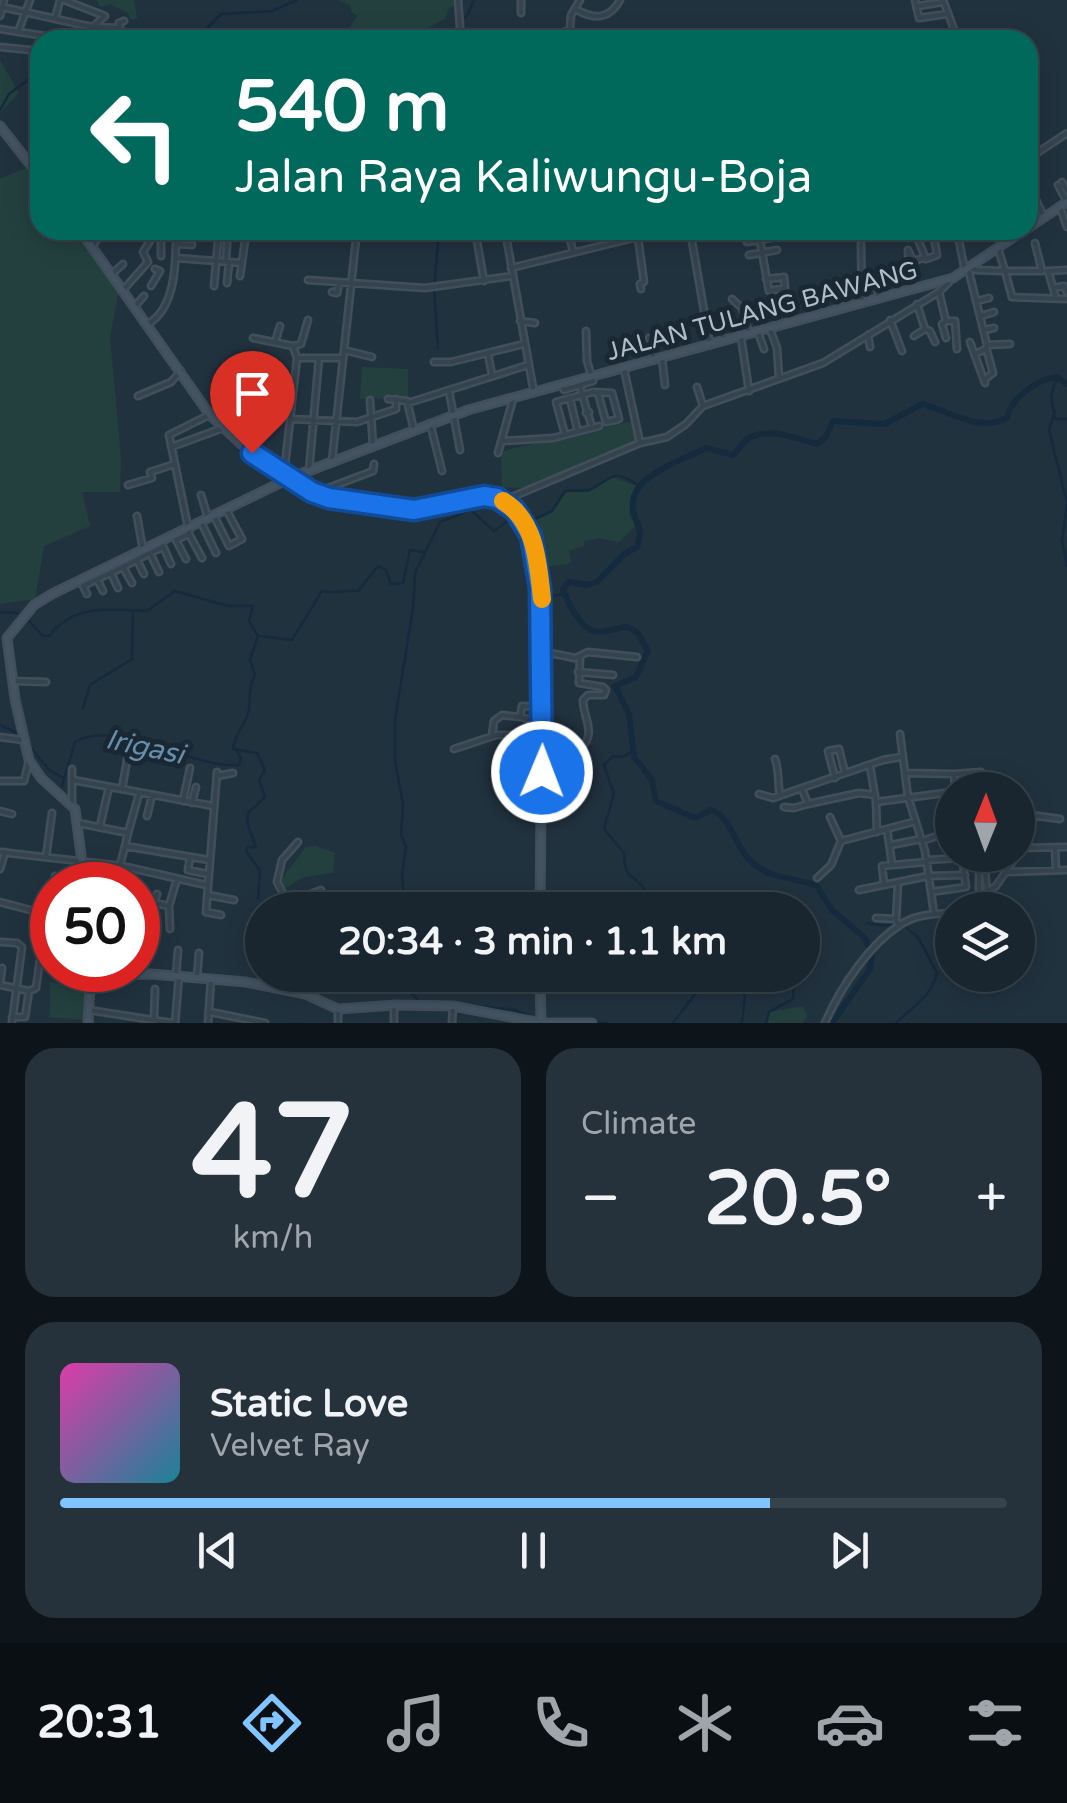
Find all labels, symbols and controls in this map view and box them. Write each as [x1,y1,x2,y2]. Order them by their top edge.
text: 540 m [235,66,449,150]
icon: left [70,70,200,200]
text: Jalan Raya Kaliwungu-Boja [235,151,812,205]
street label: JALAN TULANG BAWANG [604,255,921,367]
pin [210,351,295,454]
icon: arrive [225,366,280,421]
position arrow [490,720,594,824]
water label: Irigasi [103,722,190,772]
north arrow [935,772,1035,872]
map controls [935,772,1035,992]
speed limit sign: 50 [30,862,160,992]
button: layers [935,892,1035,992]
text: 20:34 · 3 min · 1.1 km [338,919,727,965]
text: 47 [191,1076,355,1232]
text: Climate [581,1105,696,1143]
text: 20.5° [704,1154,892,1244]
text: − [581,1166,620,1232]
text: + [976,1166,1007,1232]
text: km/h [233,1219,313,1257]
text: Static Love [210,1381,408,1427]
text: Velvet Ray [210,1427,370,1465]
icon: previous [190,1523,245,1578]
icon: pause [506,1523,561,1578]
icon: next [822,1523,877,1578]
icon: directions [237,1688,307,1758]
icon: music [381,1688,451,1758]
icon: phone [526,1688,596,1758]
icon: climate [670,1688,740,1758]
icon: car [815,1688,885,1758]
icon: filters [960,1688,1030,1758]
text: 20:31 [37,1696,162,1750]

